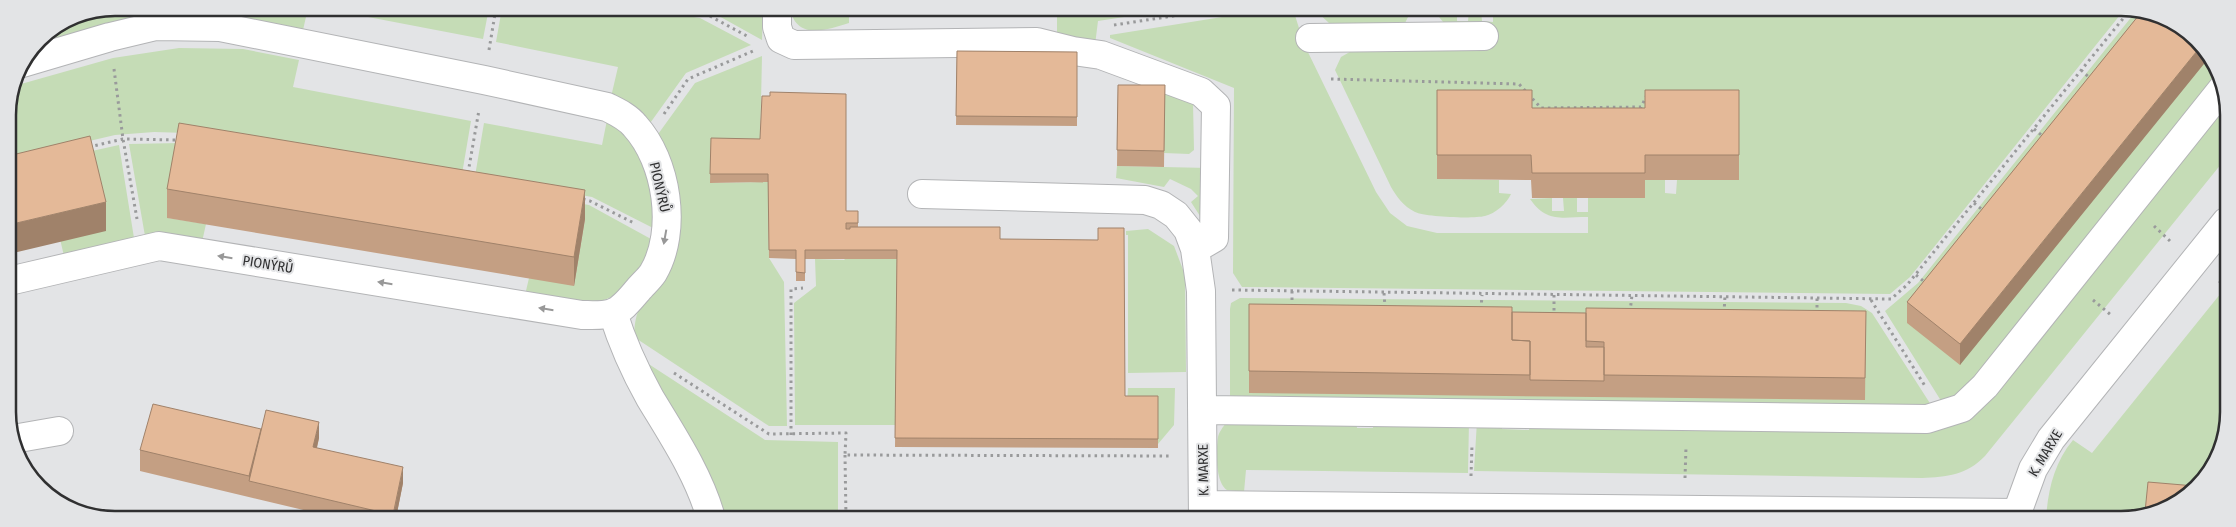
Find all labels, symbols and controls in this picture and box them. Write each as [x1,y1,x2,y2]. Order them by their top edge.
street label: PIONÝRŮ [645,160,675,214]
one-way arrow [660,229,668,245]
street label: PIONÝRŮ [241,250,295,277]
one-way arrow [217,253,233,261]
one-way arrow [377,279,393,287]
one-way arrow [537,305,553,313]
street label: K. MARXE [2025,426,2066,480]
street label: K. MARXE [1195,443,1212,496]

